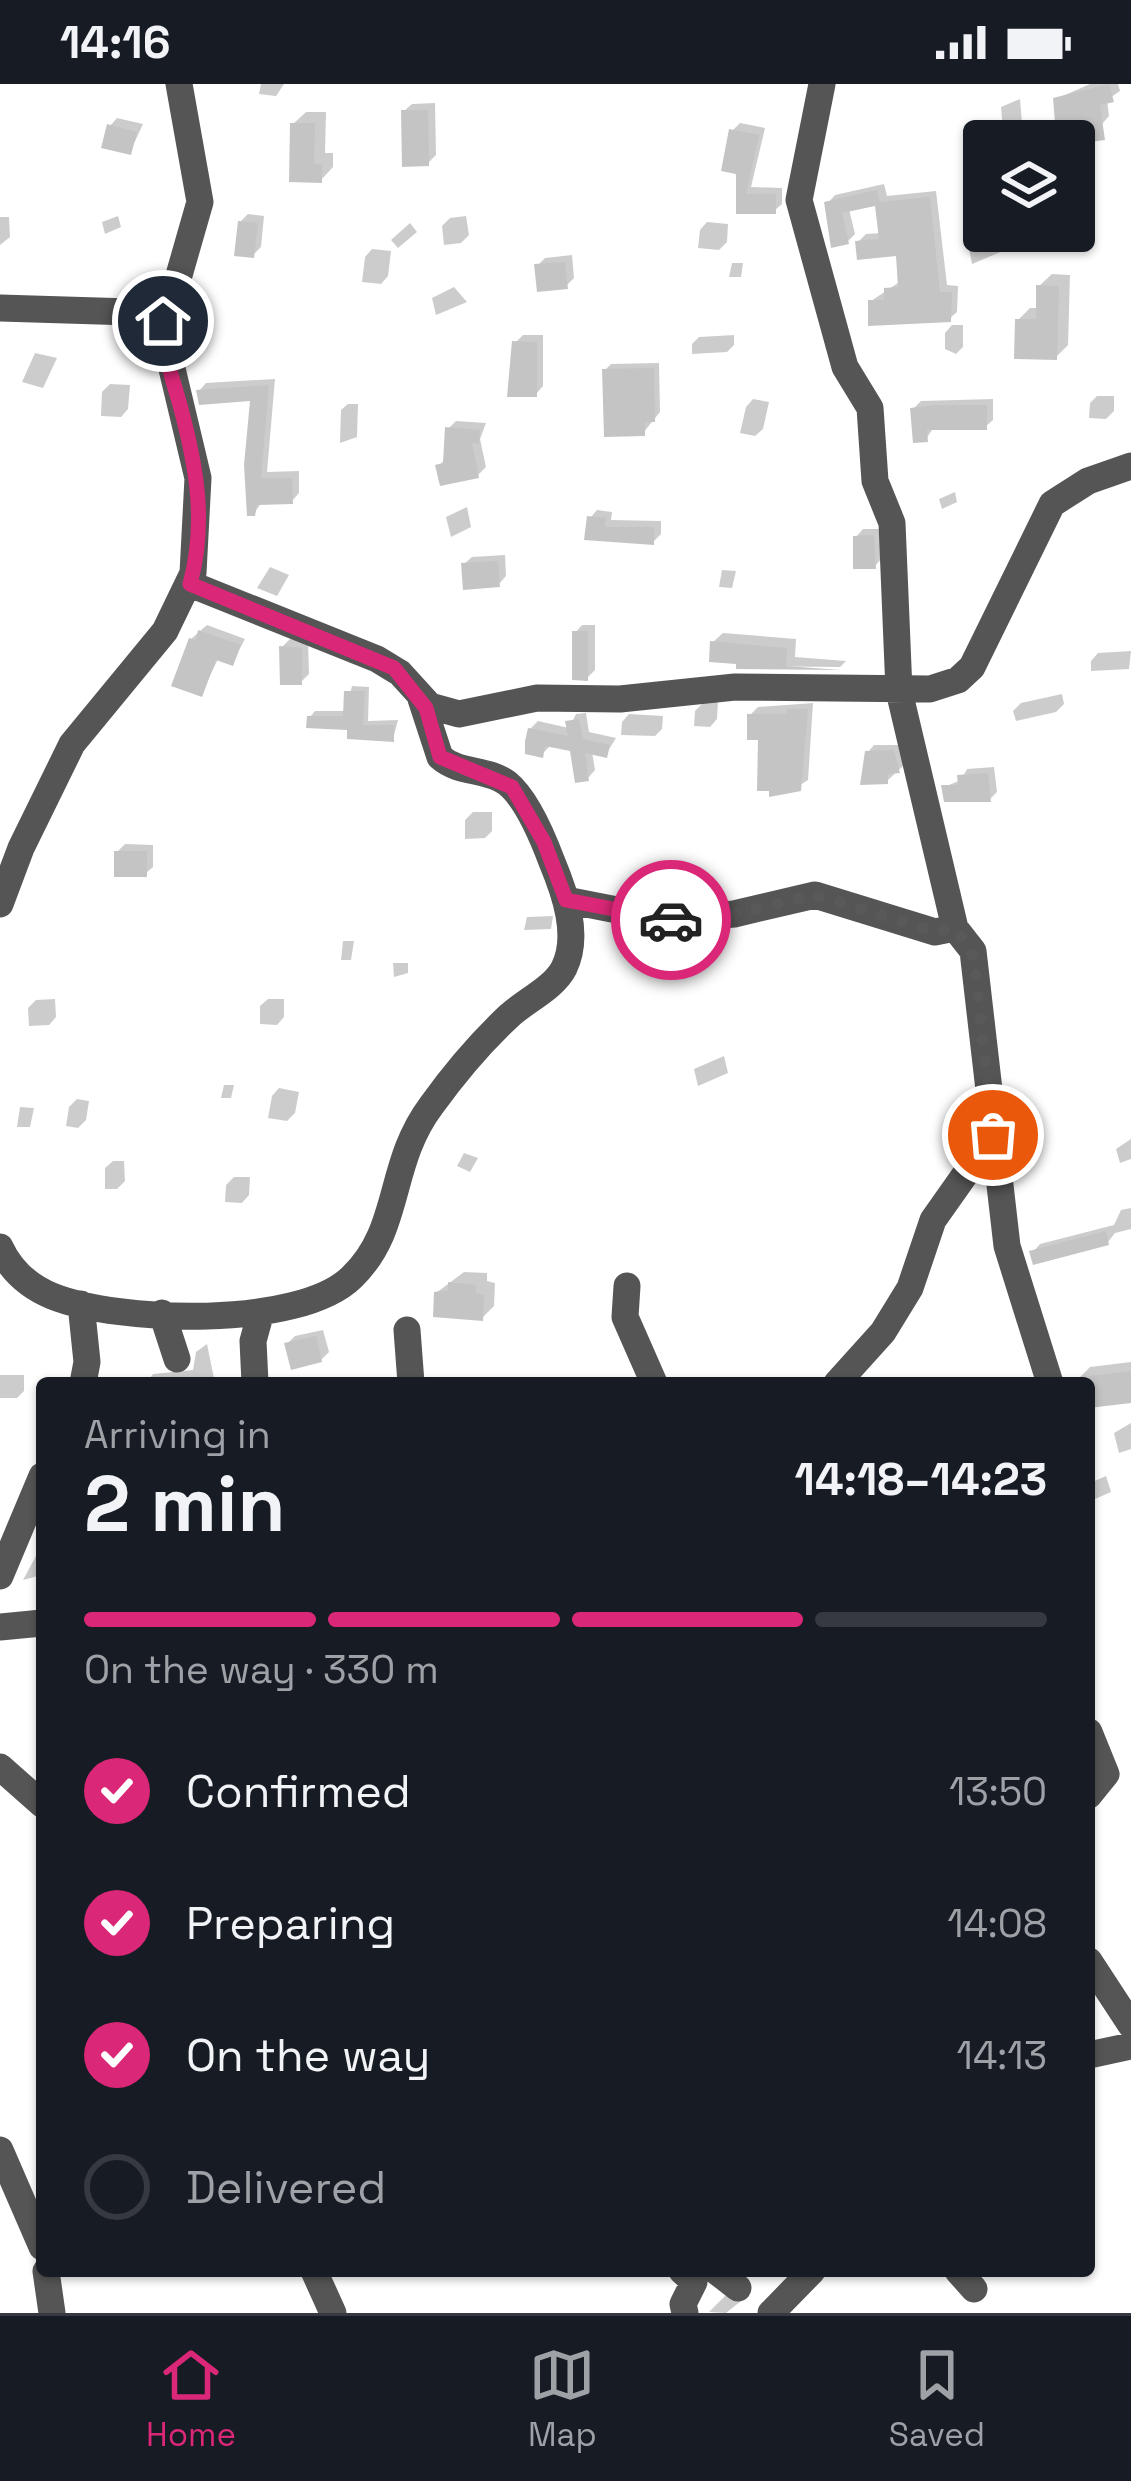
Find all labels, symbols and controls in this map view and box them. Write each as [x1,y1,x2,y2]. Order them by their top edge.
text: 14:16 [60,14,171,71]
map controls [963,120,1095,252]
button: layers [963,120,1095,252]
pin [112,270,214,372]
icon: home [130,288,196,354]
courier [611,860,731,980]
icon: car [638,887,704,953]
pin [942,1084,1044,1186]
icon: bag [960,1102,1026,1168]
text: Arriving in [84,1410,271,1459]
text: 14:18–14:23 [795,1451,1047,1508]
text: 2 min [84,1454,286,1554]
text: On the way · 330 m [84,1645,439,1694]
icon: check [84,1758,150,1824]
text: Confirmed [186,1763,411,1820]
text: 13:50 [949,1767,1047,1816]
icon: check [84,1890,150,1956]
text: Preparing [186,1895,395,1952]
text: 14:08 [947,1899,1047,1948]
icon: check [84,2022,150,2088]
text: On the way [186,2027,430,2084]
text: 14:13 [957,2031,1047,2080]
text: Delivered [186,2159,386,2216]
tab: Home [146,2342,236,2456]
tab: Map [528,2342,597,2456]
tab: Saved [889,2342,985,2456]

